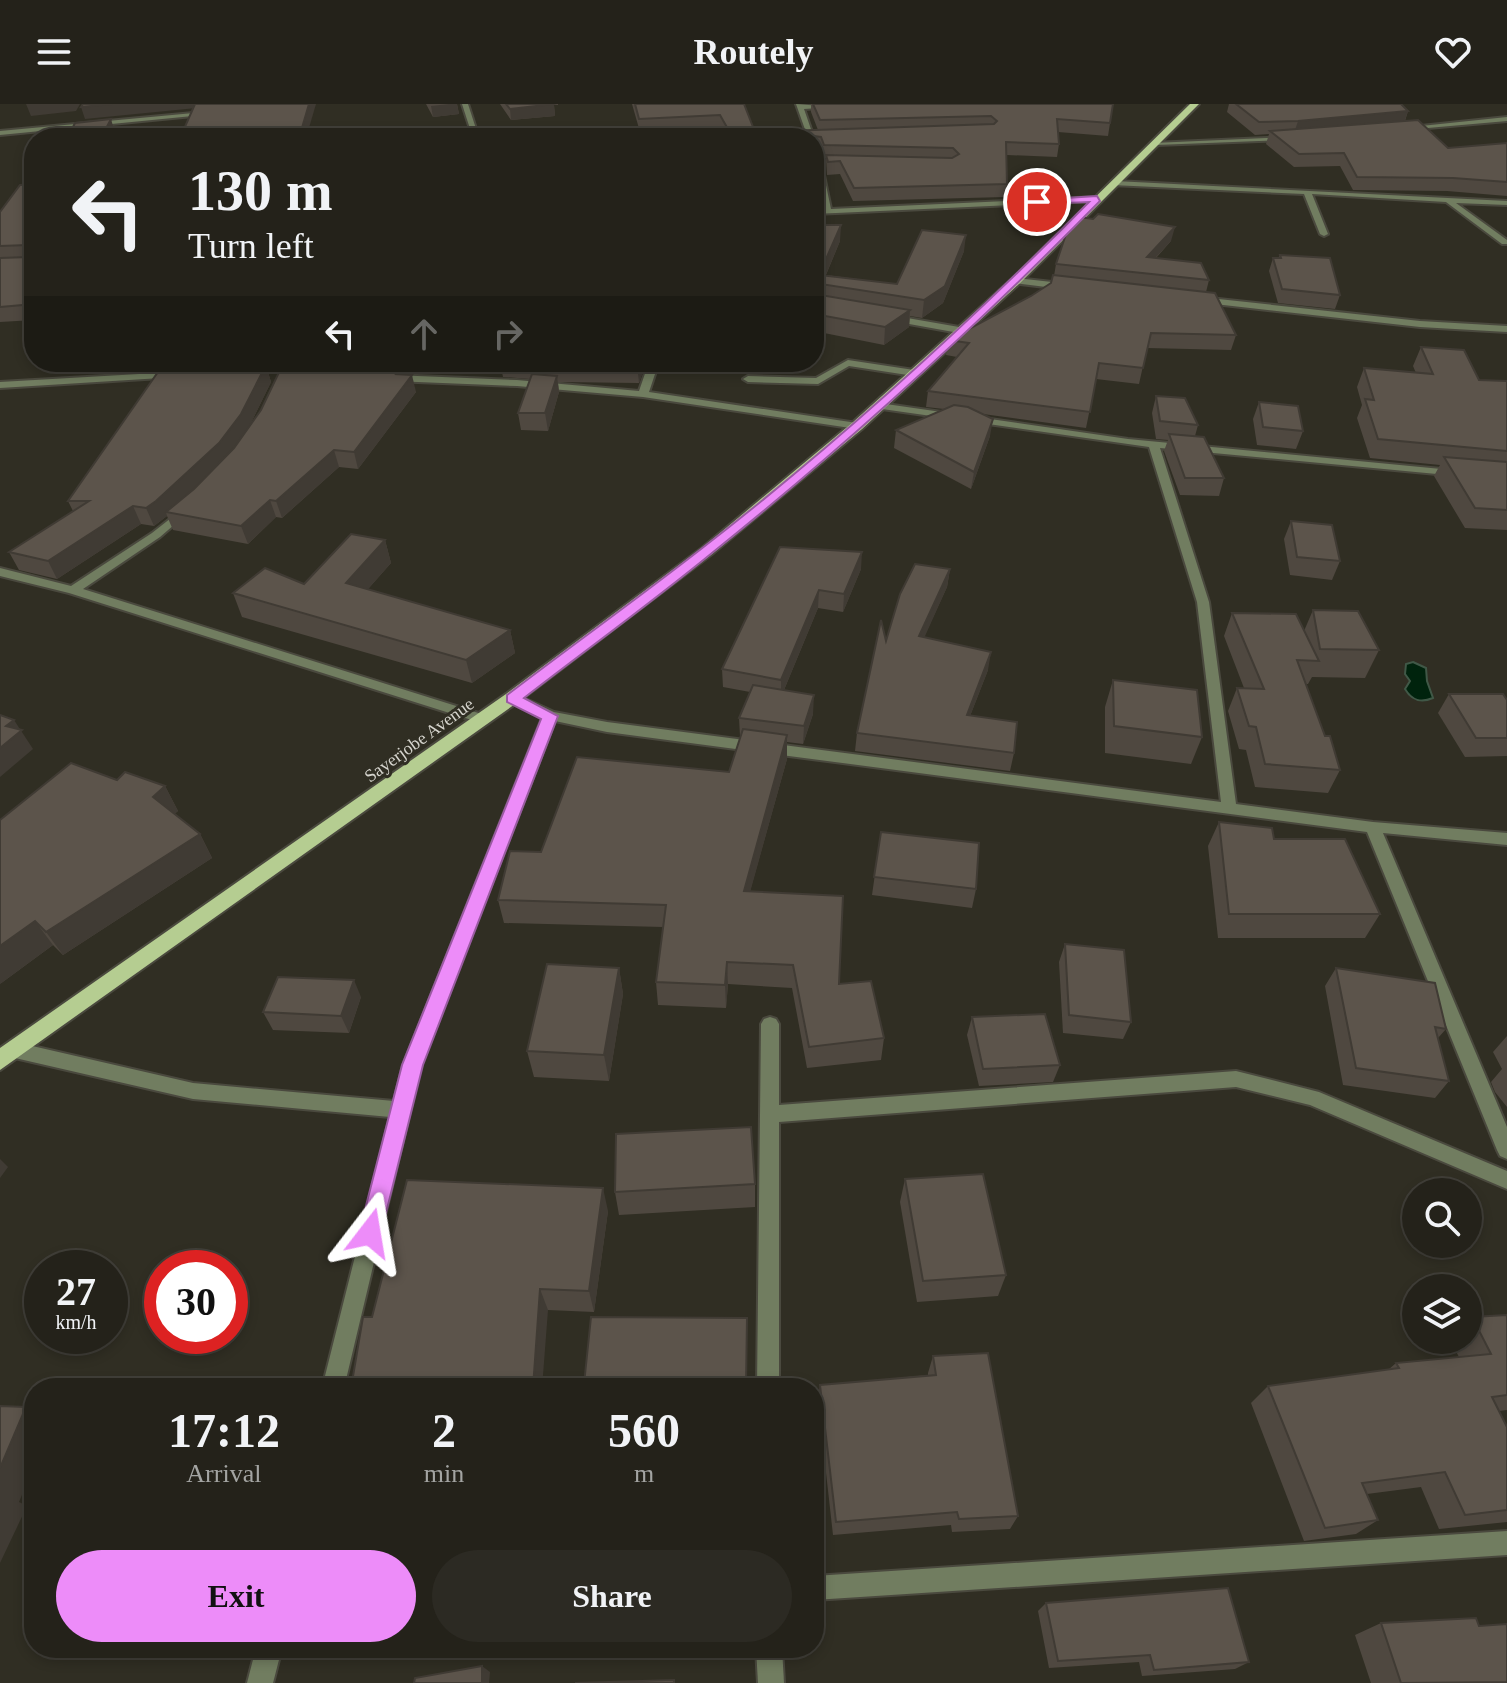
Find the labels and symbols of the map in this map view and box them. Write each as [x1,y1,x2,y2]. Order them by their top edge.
pin [1003,168,1071,236]
street label: Sayerjobe Avenue [360,694,478,786]
position arrow [328,1191,412,1275]
speed limit sign: 30 [144,1250,248,1354]

